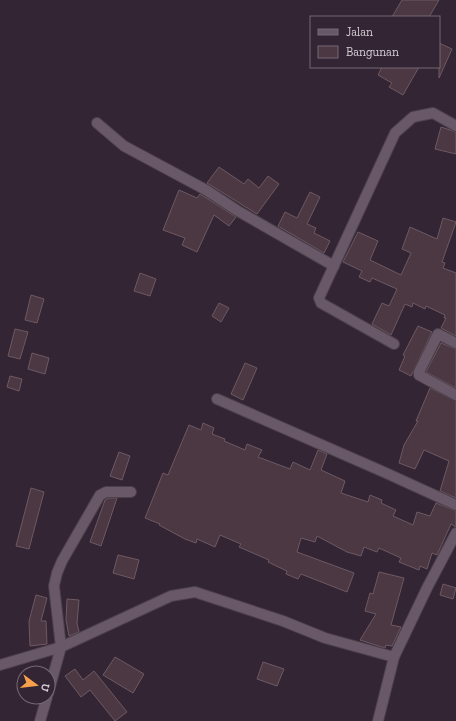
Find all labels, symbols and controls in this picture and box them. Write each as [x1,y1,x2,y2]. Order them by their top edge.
legend [310,16,440,68]
text: Jalan [346,25,373,39]
text: Bangunan [346,45,399,59]
north arrow [16,665,56,705]
text: U [38,682,52,693]

